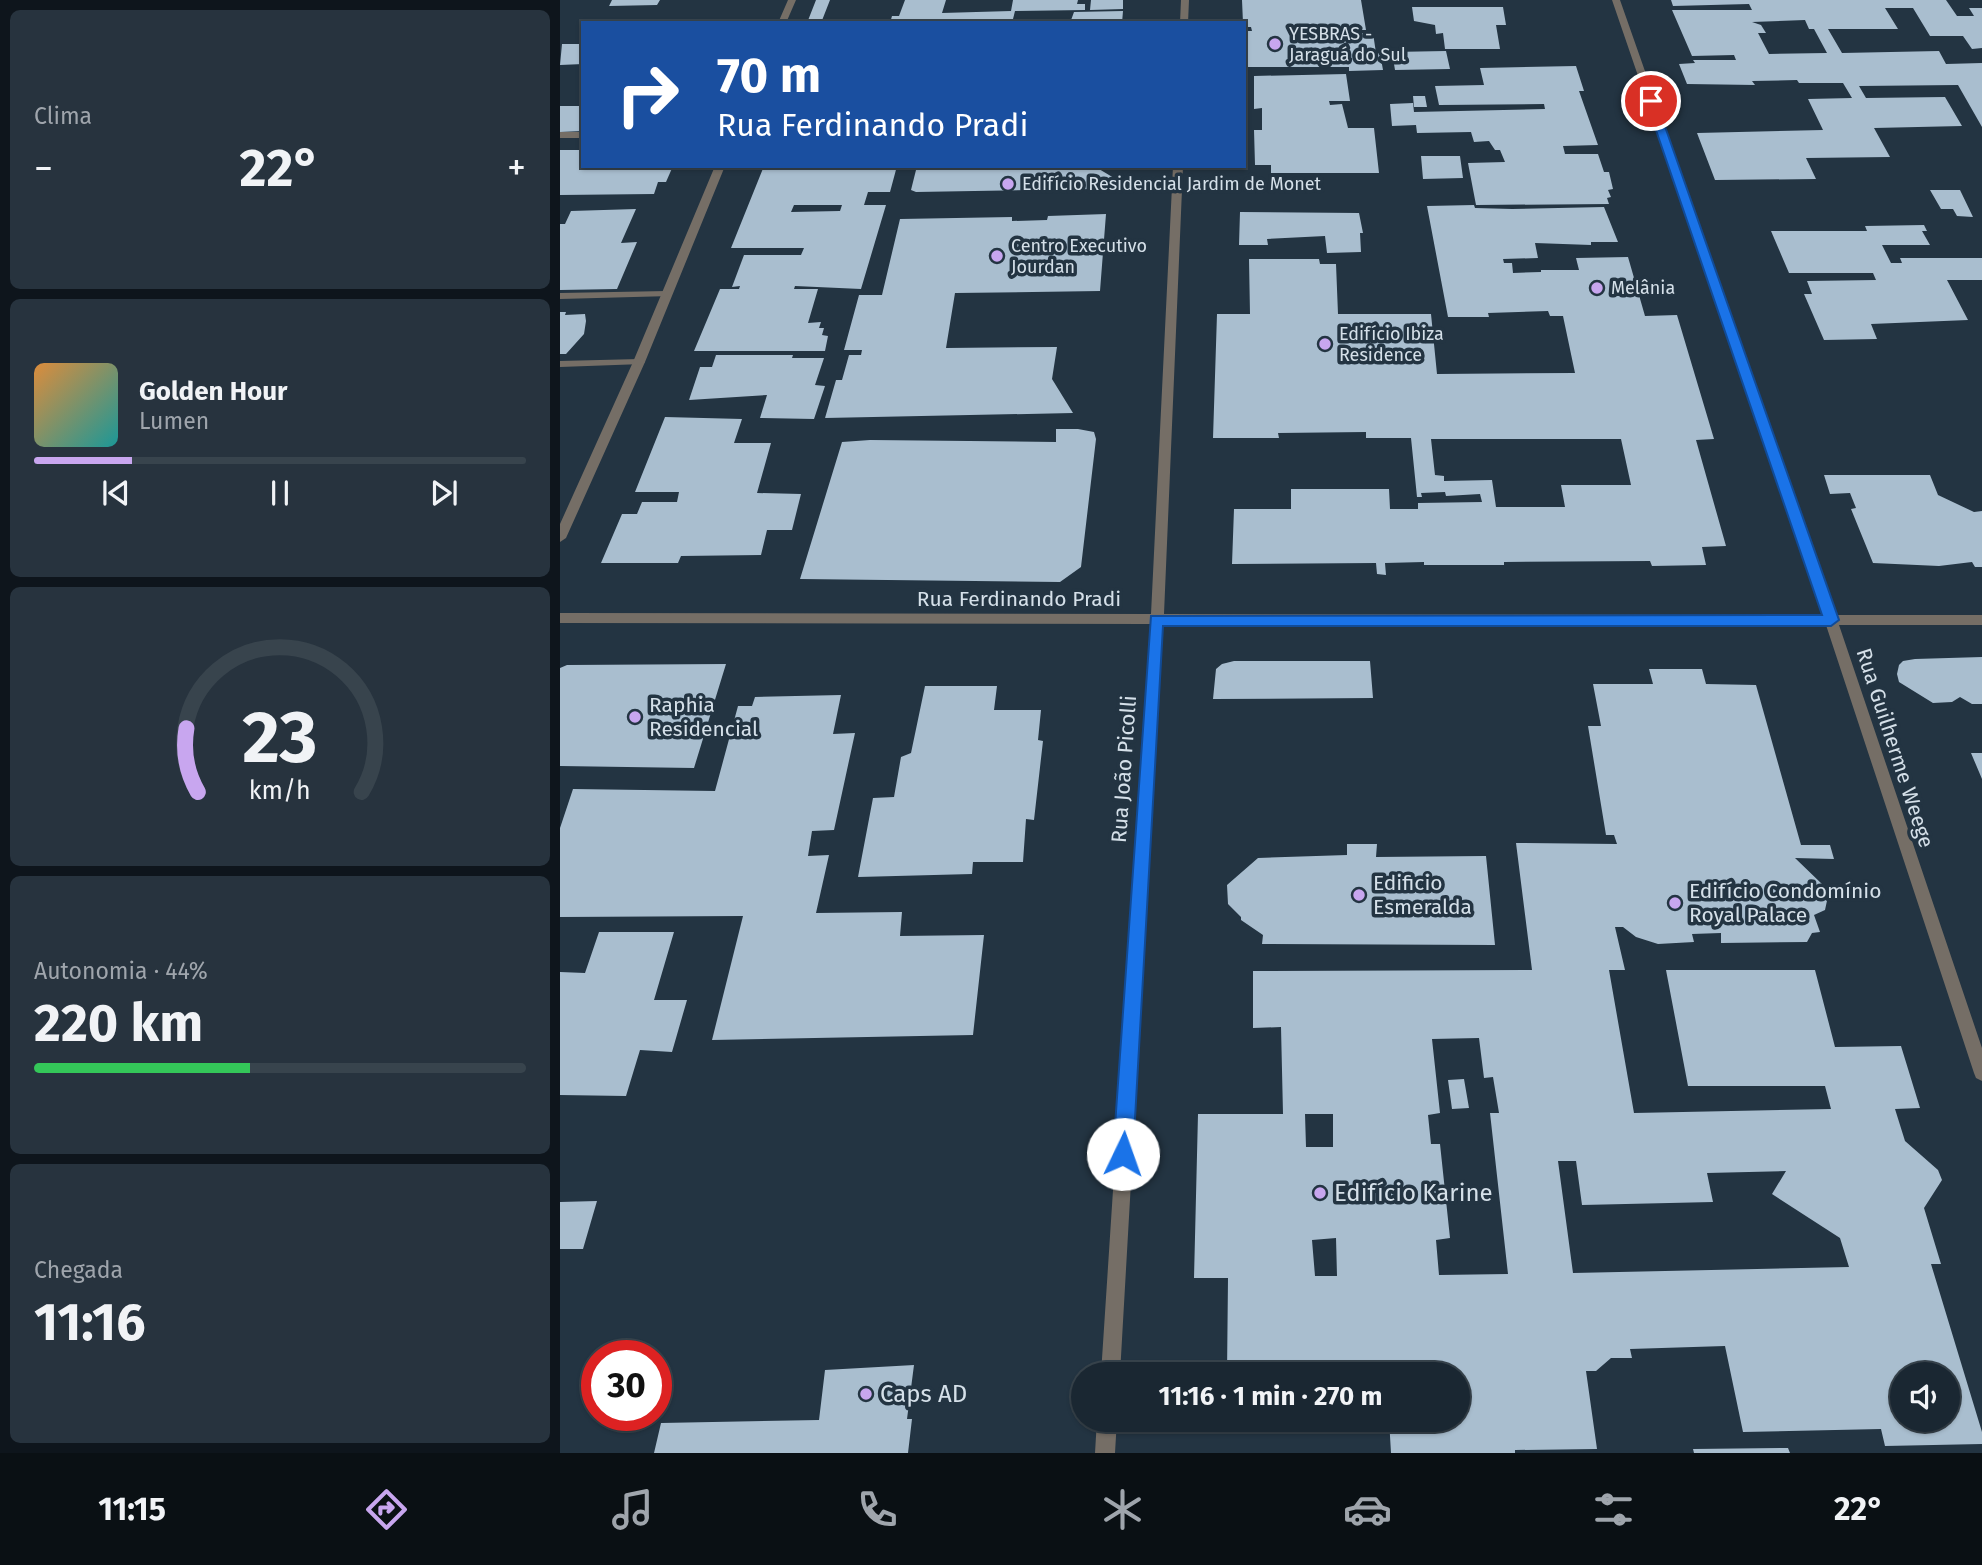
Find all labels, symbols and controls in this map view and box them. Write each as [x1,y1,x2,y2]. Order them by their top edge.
place label: YESBRAS - Jaraguá do Sul [1289,23,1406,66]
marker: YESBRAS - Jaraguá do Sul [1267,36,1283,52]
text: 70 m [717,46,821,105]
icon: right [602,49,693,140]
pin [1621,71,1681,131]
icon: arrive [1632,82,1670,120]
text: Clima [34,102,92,130]
text: Rua Ferdinando Pradi [717,106,1028,144]
text: 22° [240,137,320,200]
text: − [34,145,53,191]
text: + [507,145,526,191]
place label: Edifício Residencial Jardim de Monet [1022,173,1322,195]
marker: Edifício Residencial Jardim de Monet [1000,176,1016,192]
place label: Centro Executivo Jourdan [1011,235,1147,278]
marker: Centro Executivo Jourdan [989,248,1005,264]
place label: Melânia [1611,277,1675,299]
marker: Melânia [1589,280,1605,296]
place label: Edifício Ibiza Residence [1339,323,1444,366]
marker: Edifício Ibiza Residence [1317,336,1333,352]
text: Golden Hour [139,376,287,407]
text: Lumen [139,407,209,435]
icon: previous [97,474,135,512]
icon: pause [261,474,299,512]
icon: next [425,474,463,512]
street label: Rua Ferdinando Pradi [917,586,1121,612]
street label: Rua Guilherme Weege [1850,645,1940,851]
place label: Raphia Residencial [649,692,758,742]
street label: Rua João Picolli [1106,694,1142,844]
text: 23 [242,695,318,782]
marker: Raphia Residencial [627,709,643,725]
text: km/h [249,776,311,806]
place label: Edificio Esmeralda [1373,870,1472,920]
place label: Edifício Condomínio Royal Palace [1689,878,1881,928]
marker: Edificio Esmeralda [1351,887,1367,903]
marker: Edifício Condomínio Royal Palace [1667,895,1683,911]
text: Autonomia · 44% [34,957,208,985]
text: 220 km [34,992,203,1055]
position arrow [1086,1117,1160,1191]
place label: Edifício Karine [1334,1179,1493,1207]
marker: Edifício Karine [1312,1185,1328,1201]
text: Chegada [34,1256,123,1284]
text: 11:16 [34,1291,146,1354]
speed limit sign: 30 [581,1340,672,1431]
map controls [1890,1362,1960,1432]
button: sound [1890,1362,1960,1432]
place label: Caps AD [880,1380,967,1408]
text: 11:16 · 1 min · 270 m [1159,1381,1382,1412]
marker: Caps AD [858,1386,874,1402]
icon: directions [362,1485,411,1534]
icon: music [608,1485,657,1534]
icon: phone [853,1485,902,1534]
icon: climate [1098,1485,1147,1534]
icon: car [1343,1485,1392,1534]
icon: filters [1589,1485,1638,1534]
text: 11:15 [98,1490,166,1528]
text: 22° [1834,1490,1884,1528]

